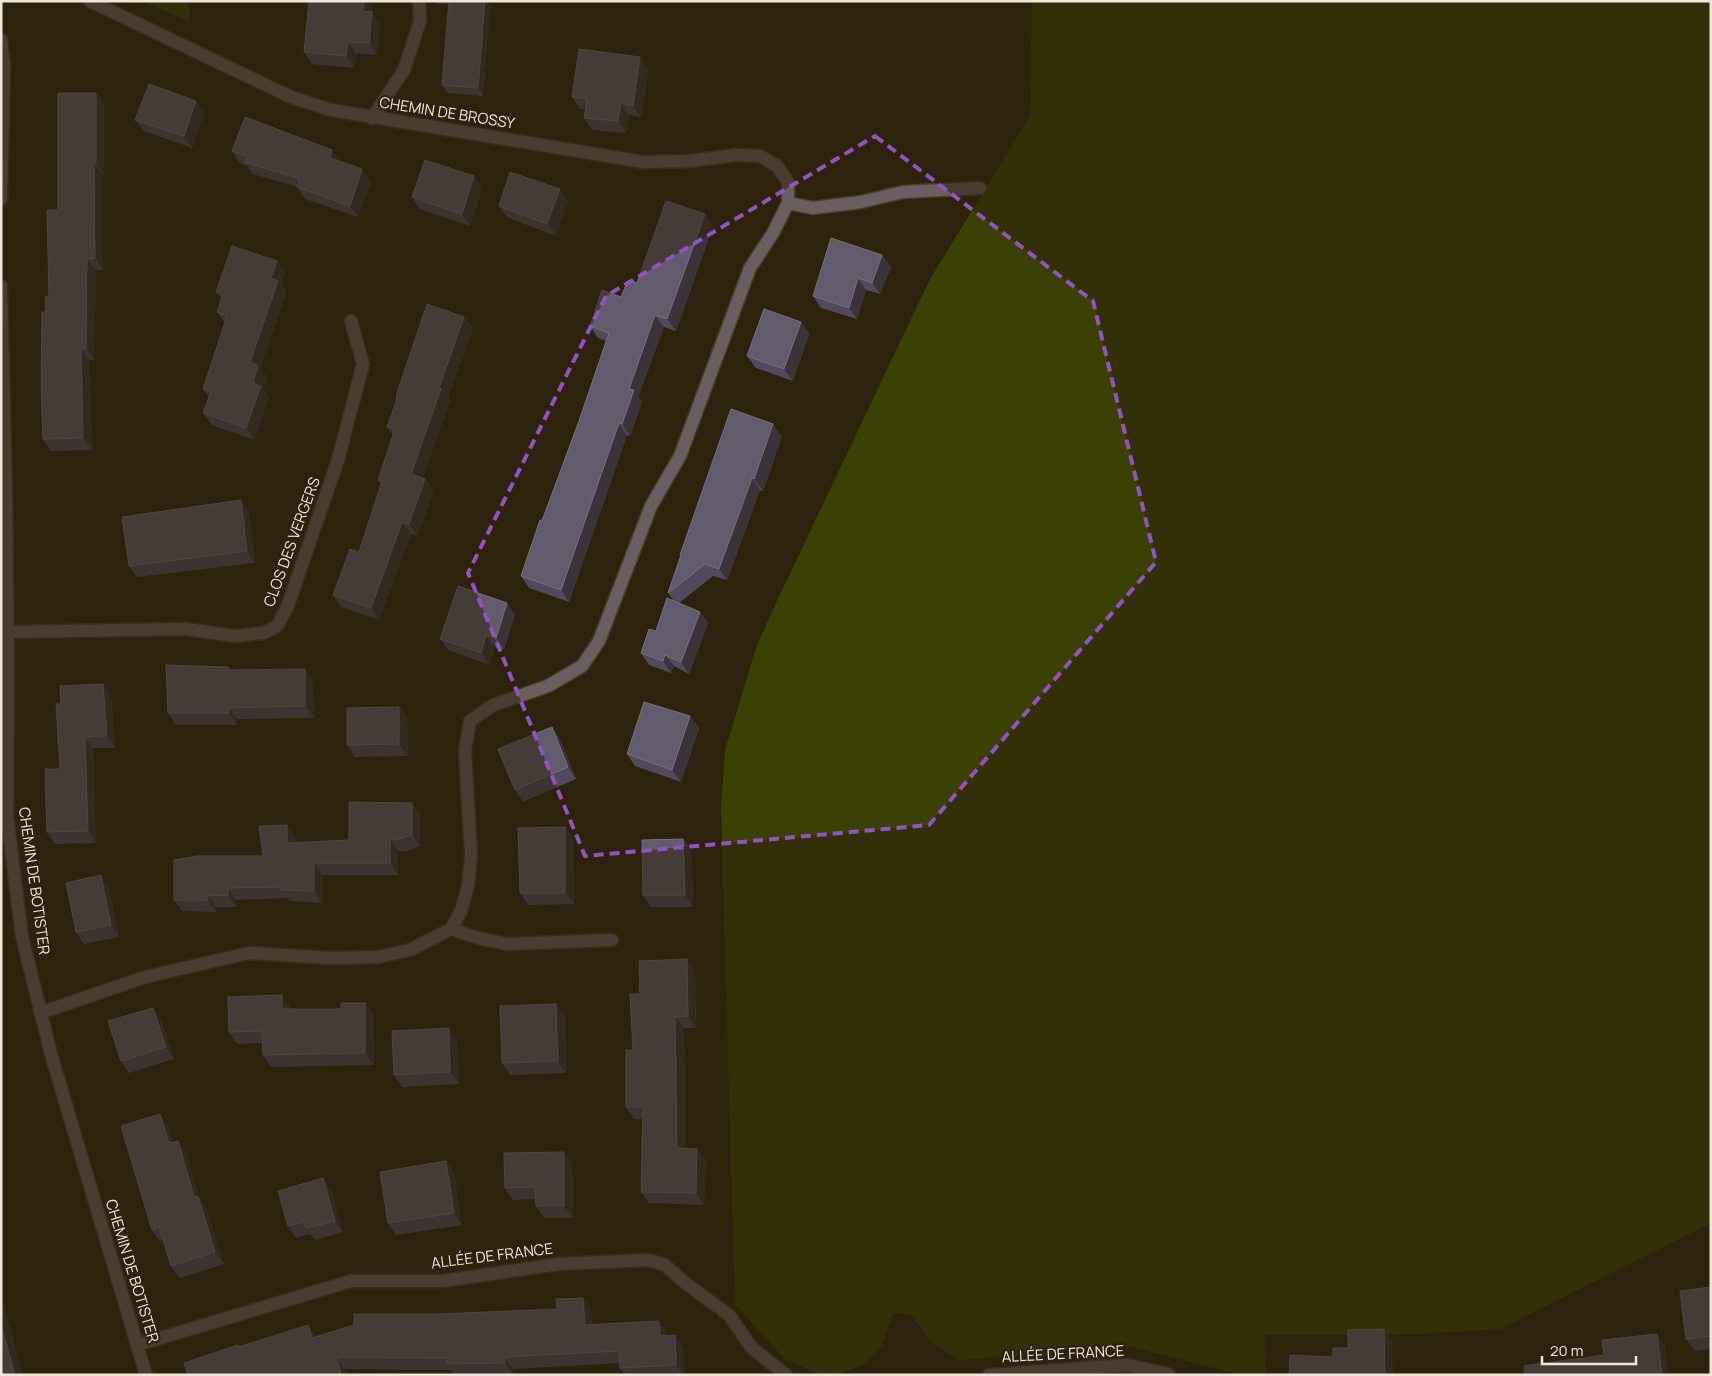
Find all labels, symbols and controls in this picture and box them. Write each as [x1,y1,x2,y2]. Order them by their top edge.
street label: CHEMIN DE BROSSY [378,91,517,134]
street label: CLOS DES VERGERS [258,474,325,610]
street label: CHEMIN DE BOTISTER [14,806,55,956]
street label: CHEMIN DE BOTISTER [101,1197,164,1345]
street label: ALLÉE DE FRANCE [430,1238,554,1273]
scale bar [1542,1334,1636,1366]
street label: ALLÉE DE FRANCE [1001,1340,1125,1367]
text: 20 m [1550,1340,1583,1361]

